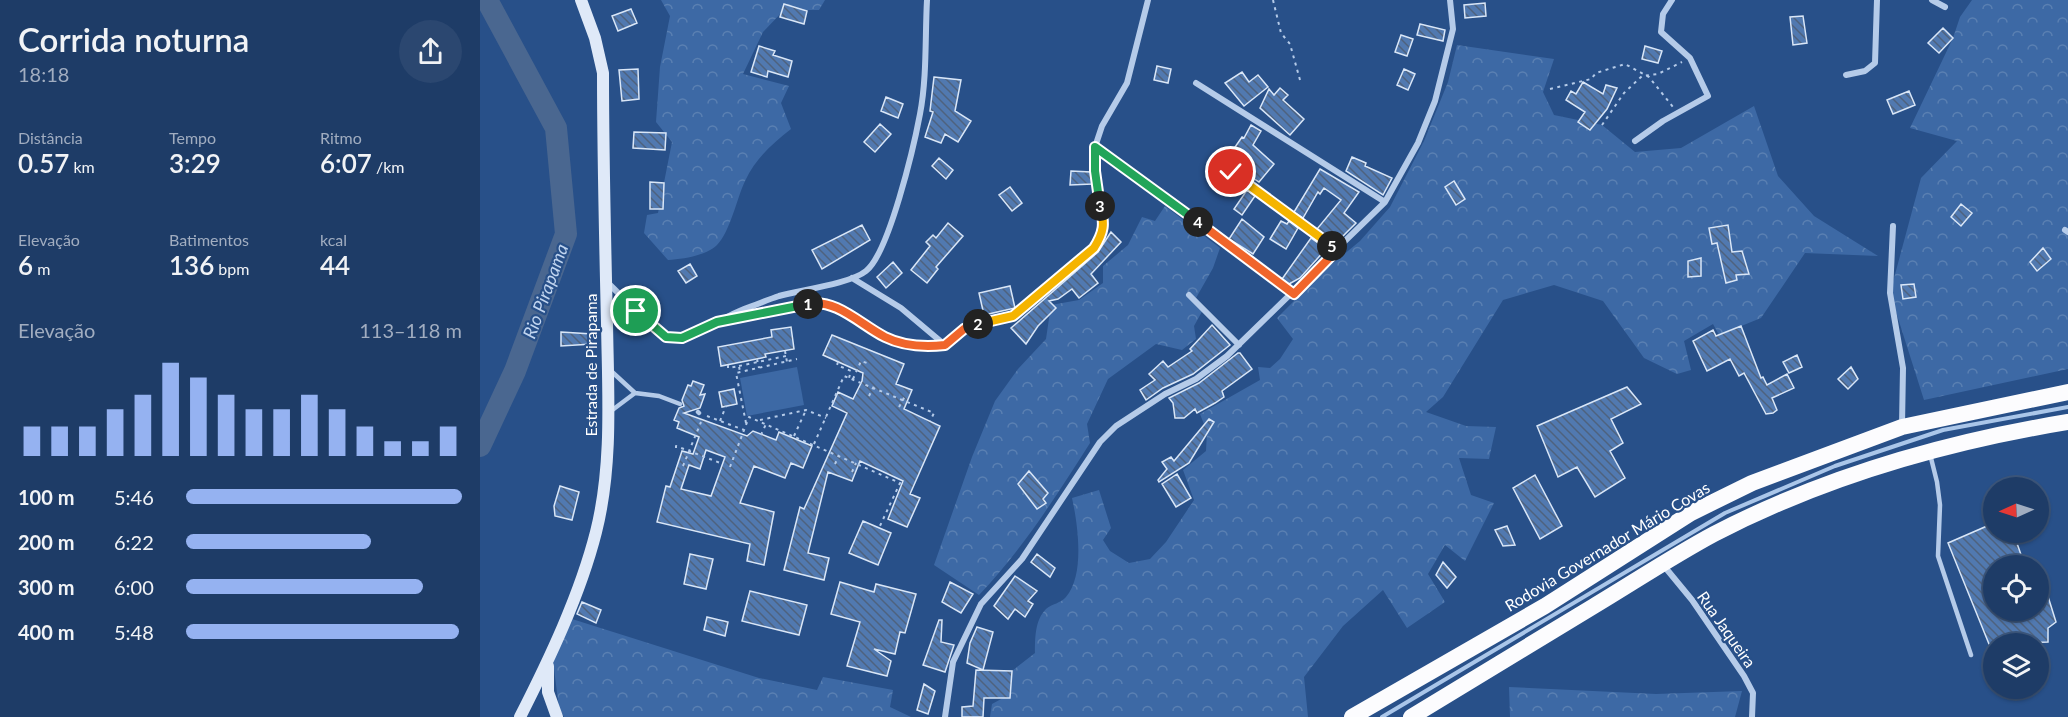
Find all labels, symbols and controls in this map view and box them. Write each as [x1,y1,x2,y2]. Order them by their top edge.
text: Corrida noturna [18,19,249,59]
button: share [399,20,462,83]
text: 18:18 [18,62,69,86]
text: Distância [18,128,83,147]
text: Tempo [169,128,216,147]
text: Ritmo [320,128,362,147]
pin [1205,146,1256,197]
text: 0.57 [18,147,69,179]
text: 3:29 [169,147,221,179]
text: 6:07 [320,147,372,179]
icon: check [1214,155,1247,188]
text: km [69,157,95,176]
text: /km [372,157,404,176]
pin: 3 [1085,191,1115,221]
text: 3 [1095,196,1105,215]
pin: 4 [1183,207,1213,237]
text: 4 [1193,212,1203,231]
text: Elevação [18,230,80,249]
text: Batimentos [169,230,249,249]
text: kcal [320,230,347,249]
pin: 5 [1317,231,1347,261]
text: 5 [1327,236,1337,255]
water label: Rio Pirapama [518,241,572,341]
text: 6 [18,249,33,281]
text: 136 [169,249,214,281]
text: 44 [320,249,350,281]
text: m [33,259,50,278]
text: bpm [214,259,249,278]
pin [610,285,661,336]
pin: 1 [793,289,823,319]
street label: Estrada de Pirapama [581,293,600,437]
icon: arrive [619,294,652,327]
text: 1 [803,294,813,313]
pin: 2 [963,309,993,339]
text: 2 [973,314,983,333]
text: Elevação [18,318,95,342]
text: 113–118 m [359,318,462,342]
street label: Rodovia Governador Mário Covas [1501,477,1713,615]
north arrow [1983,477,2049,543]
map controls [1983,477,2049,699]
text: 100 m [18,485,74,509]
text: 5:46 [114,485,154,509]
text: 200 m [18,530,74,554]
text: 6:22 [114,530,154,554]
button: locate [1983,555,2049,621]
text: 300 m [18,575,74,599]
text: 6:00 [114,575,154,599]
street label: Rua Jaqueira [1694,587,1760,671]
text: 400 m [18,620,74,644]
text: 5:48 [114,620,154,644]
button: layers [1983,633,2049,699]

